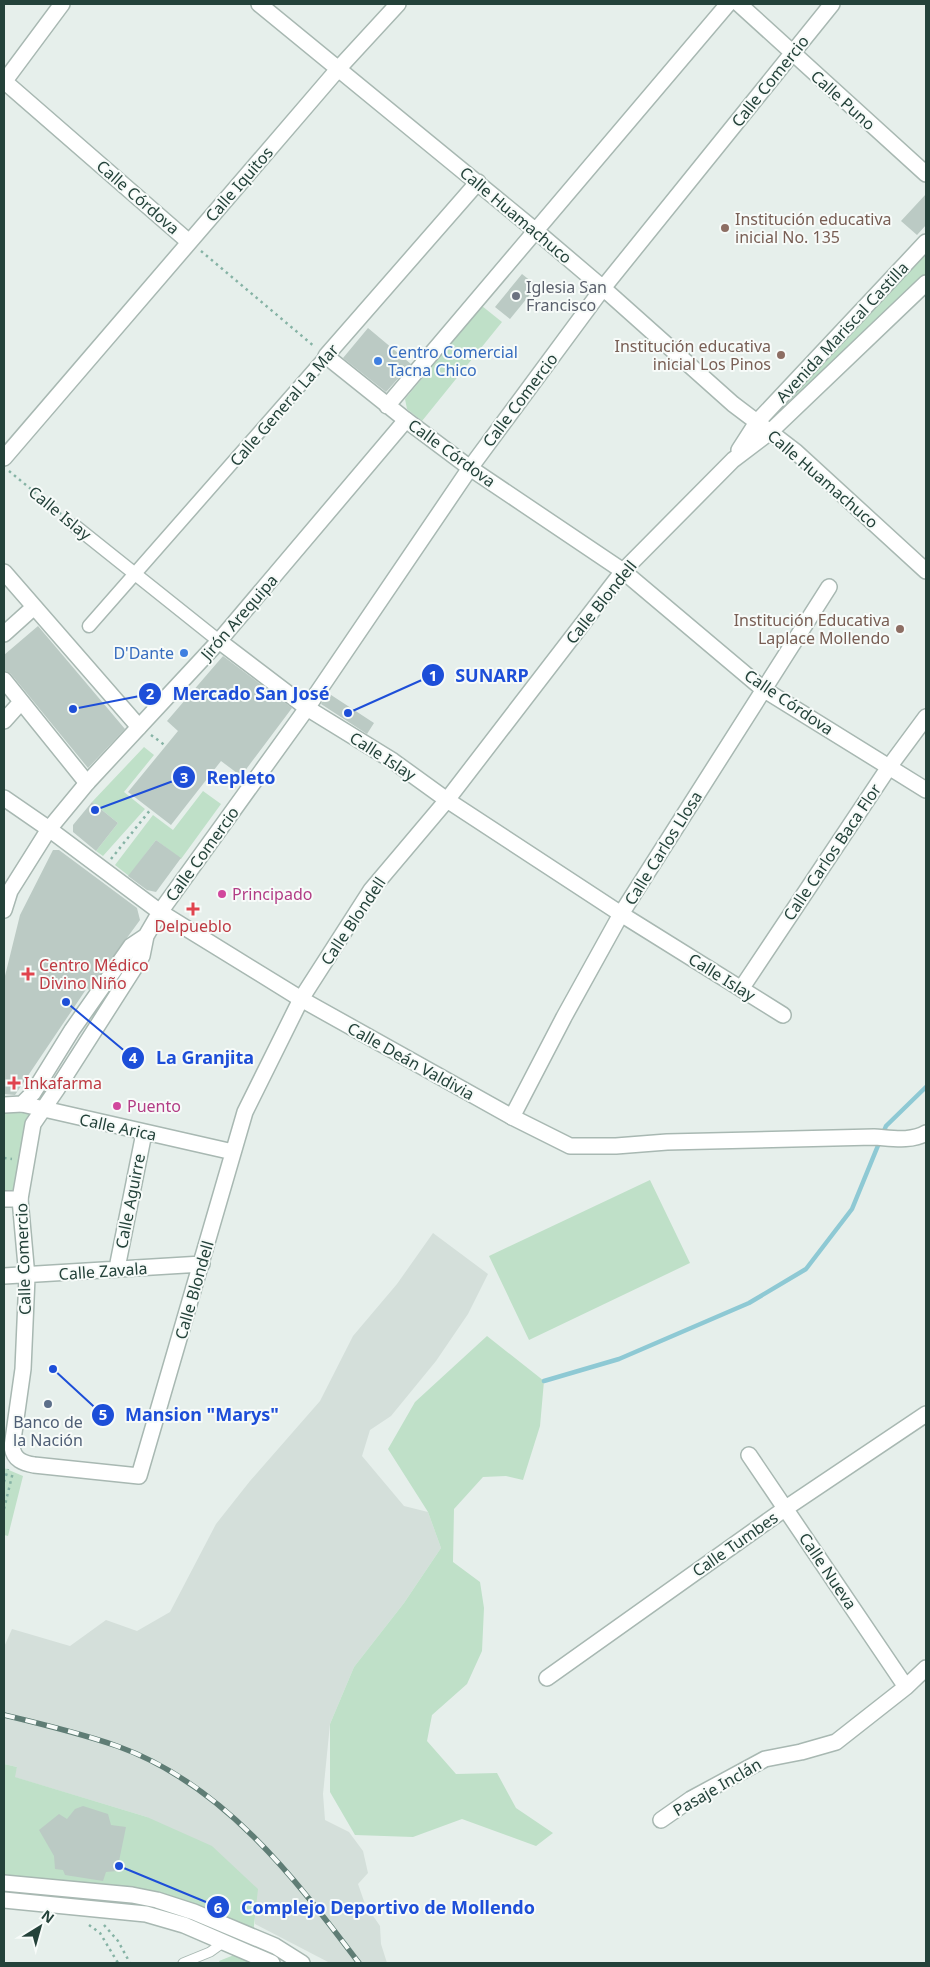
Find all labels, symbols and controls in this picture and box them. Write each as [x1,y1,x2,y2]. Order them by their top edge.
street label: Calle Comercio [726,31,814,131]
street label: Calle Puno [806,65,880,135]
street label: Calle Iquitos [200,142,278,226]
street label: Calle Córdova [92,155,184,239]
street label: Calle Huamachuco [455,162,577,268]
place label: Institución educativa inicial No. 135 [735,208,892,248]
marker: Institución educativa inicial No. 135 [719,222,731,234]
street label: Avenida Mariscal Castilla [771,257,913,407]
place label: Iglesia San Francisco [526,276,607,316]
marker: Iglesia San Francisco [510,290,522,302]
place label: Institución educativa inicial Los Pinos [615,335,771,375]
street label: Calle General La Mar [225,339,343,471]
place label: Centro Comercial Tacna Chico [388,341,518,381]
street label: Calle Comercio [477,349,563,451]
marker: Institución educativa inicial Los Pinos [775,349,787,361]
marker: Centro Comercial Tacna Chico [372,355,384,367]
street label: Calle Córdova [404,414,500,492]
street label: Calle Huamachuco [763,425,883,533]
street label: Calle Islay [24,481,97,546]
street label: Calle Blondell [560,556,642,648]
street label: Jirón Arequipa [194,570,282,666]
place label: Institución Educativa Laplace Mollendo [734,609,890,649]
marker: Institución Educativa Laplace Mollendo [894,623,906,635]
place label: D'Dante [113,642,174,664]
marker: D'Dante [178,647,190,659]
callout: SUNARP [421,659,539,692]
text: SUNARP [455,663,529,687]
street label: Calle Córdova [740,664,838,740]
text: 1 [429,665,437,685]
callout: Mercado San José [137,677,339,710]
text: Mercado San José [173,681,329,705]
text: 2 [146,683,155,703]
street label: Calle Islay [346,726,421,786]
callout: Repleto [172,761,286,794]
text: Repleto [206,765,276,789]
text: 3 [180,767,188,787]
street label: Calle Carlos Baca Flor [778,779,886,925]
street label: Calle Carlos Llosa [619,787,707,909]
street label: Calle Comercio [160,802,244,906]
street label: Calle Blondell [315,873,391,969]
place label: Principado [232,883,312,905]
marker: Principado [216,888,228,900]
marker: Delpueblo [187,903,199,915]
place label: Delpueblo [154,915,232,937]
street label: Calle Islay [684,948,760,1007]
place label: Centro Médico Divino Niño [39,954,149,994]
marker: Centro Médico Divino Niño [21,967,35,981]
street label: Calle Deán Valdivia [344,1017,478,1105]
callout: La Granjita [121,1041,264,1074]
text: La Granjita [156,1045,254,1069]
text: 4 [129,1047,138,1067]
place label: Inkafarma [24,1072,102,1094]
marker: Inkafarma [8,1077,20,1089]
place label: Puento [127,1095,181,1117]
marker: Puento [111,1100,123,1112]
street label: Calle Arica [77,1108,159,1146]
street label: Calle Aguirre [110,1152,150,1250]
street label: Calle Comercio [10,1203,36,1315]
street label: Calle Blondell [169,1238,219,1342]
street label: Calle Zavala [58,1257,148,1285]
marker: Banco de la Nación [42,1398,54,1410]
callout: Mansion "Marys" [90,1398,289,1431]
text: Mansion "Marys" [125,1402,279,1426]
text: 5 [99,1404,107,1424]
place label: Banco de la Nación [13,1411,83,1451]
street label: Calle Tumbes [688,1506,782,1582]
street label: Calle Nueva [794,1528,862,1614]
street label: Pasaje Inclán [669,1753,765,1821]
callout: Complejo Deportivo de Mollendo [206,1891,545,1924]
text: Complejo Deportivo de Mollendo [241,1895,535,1919]
text: 6 [214,1897,223,1917]
north arrow [15,1902,65,1952]
text: N [38,1905,58,1927]

